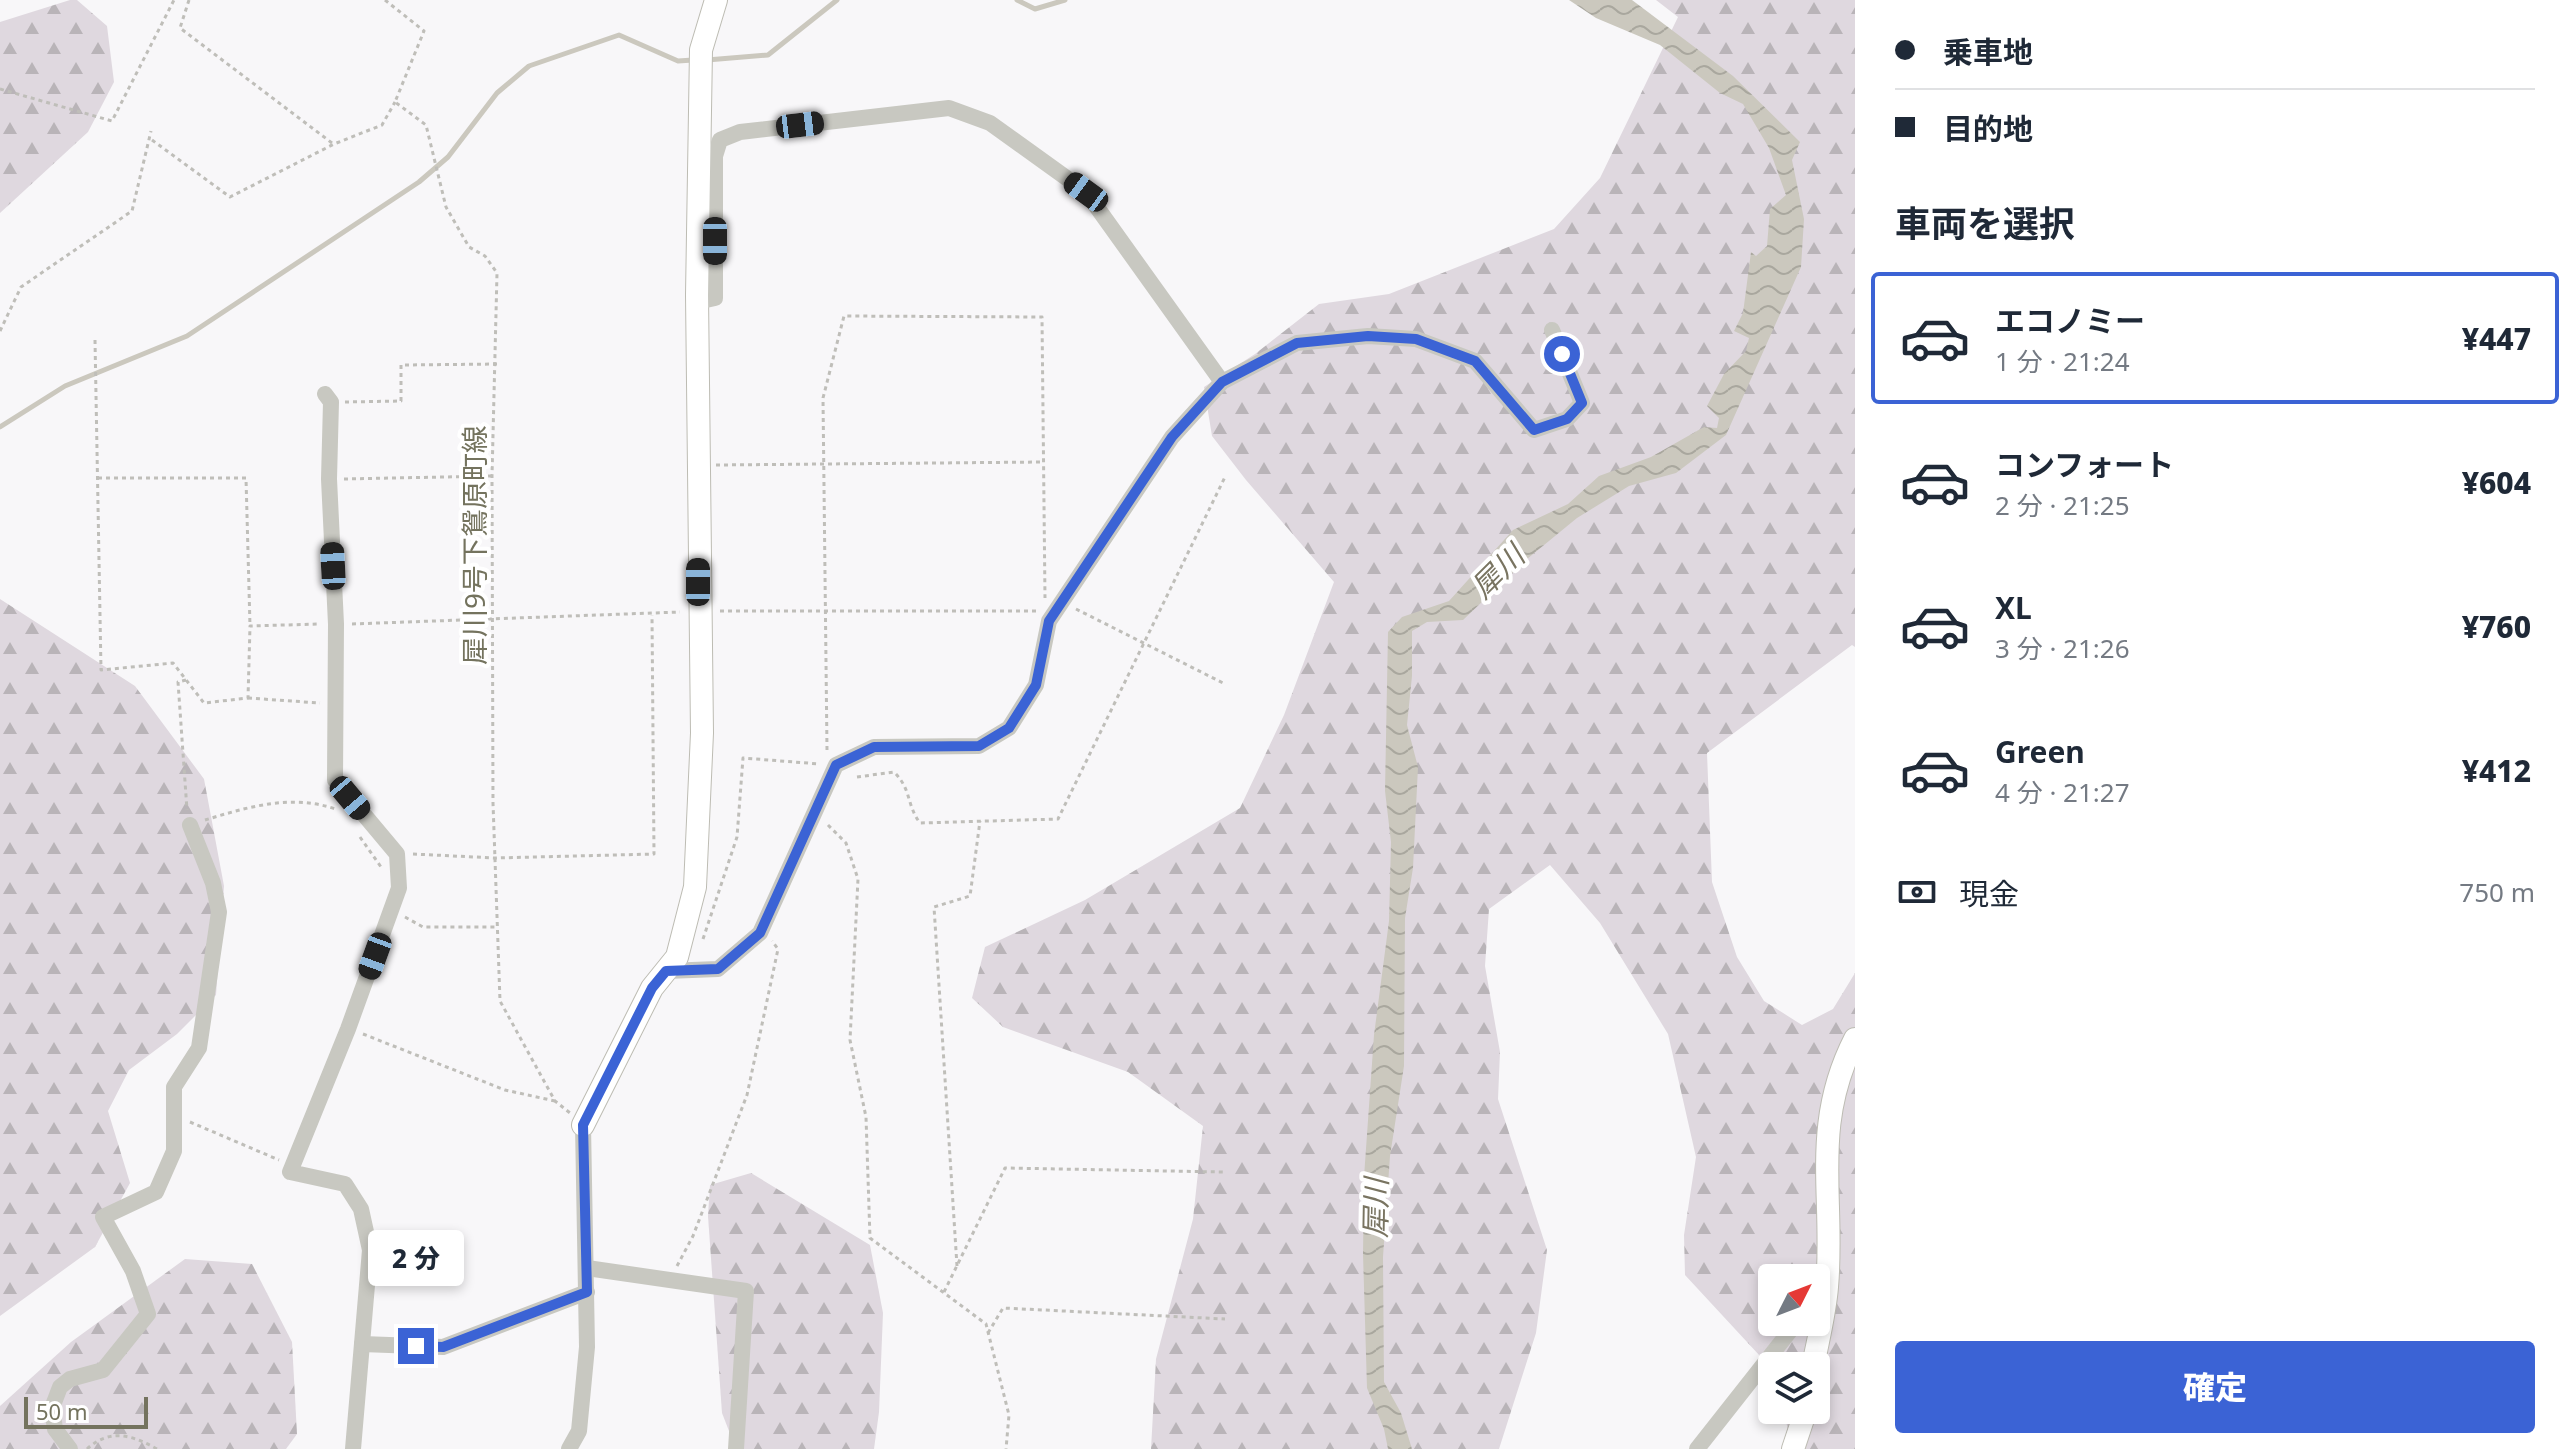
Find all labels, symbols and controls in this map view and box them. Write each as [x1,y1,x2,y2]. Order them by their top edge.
text: 乗車地 [1943,31,2033,72]
text: 目的地 [1943,108,2033,149]
car [775,110,825,140]
car [1060,168,1112,216]
text: 車両を選択 [1895,199,2075,248]
car [703,217,727,265]
text: エコノミー [1995,300,2145,341]
icon: car [1899,302,1971,374]
text: ¥447 [2462,318,2531,359]
route start [1544,336,1580,372]
text: 1 分 · 21:24 [1995,343,2130,379]
street label: 犀川9号下鴛原町線 [455,425,493,665]
text: コンフォート [1995,444,2174,485]
icon: car [1899,446,1971,518]
text: ¥604 [2462,462,2531,503]
text: 2 分 · 21:25 [1995,487,2130,523]
water label: 犀川 [1461,533,1535,607]
car [320,541,346,591]
car [686,558,710,606]
text: XL [1995,587,2032,628]
icon: car [1899,590,1971,662]
text: ¥760 [2462,606,2531,647]
text: 3 分 · 21:26 [1995,630,2130,666]
text: Green [1995,731,2085,772]
icon: car [1899,734,1971,806]
text: ¥412 [2462,750,2531,791]
car [325,772,375,824]
text: 4 分 · 21:27 [1995,774,2130,810]
icon: cash [1895,870,1939,914]
text: 現金 [1959,873,2019,914]
text: 750 m [2459,874,2535,910]
car [356,929,394,983]
water label: 犀川 [1354,1175,1396,1238]
callout: 2 分 [368,1230,464,1286]
text: 2 分 [392,1240,440,1276]
north arrow [1758,1264,1830,1336]
map controls [1758,1264,1830,1424]
route end [398,1328,434,1364]
button: 確定 [1895,1341,2535,1433]
button: layers [1758,1352,1830,1424]
scale bar [24,1393,148,1429]
text: 50 m [36,1396,87,1426]

